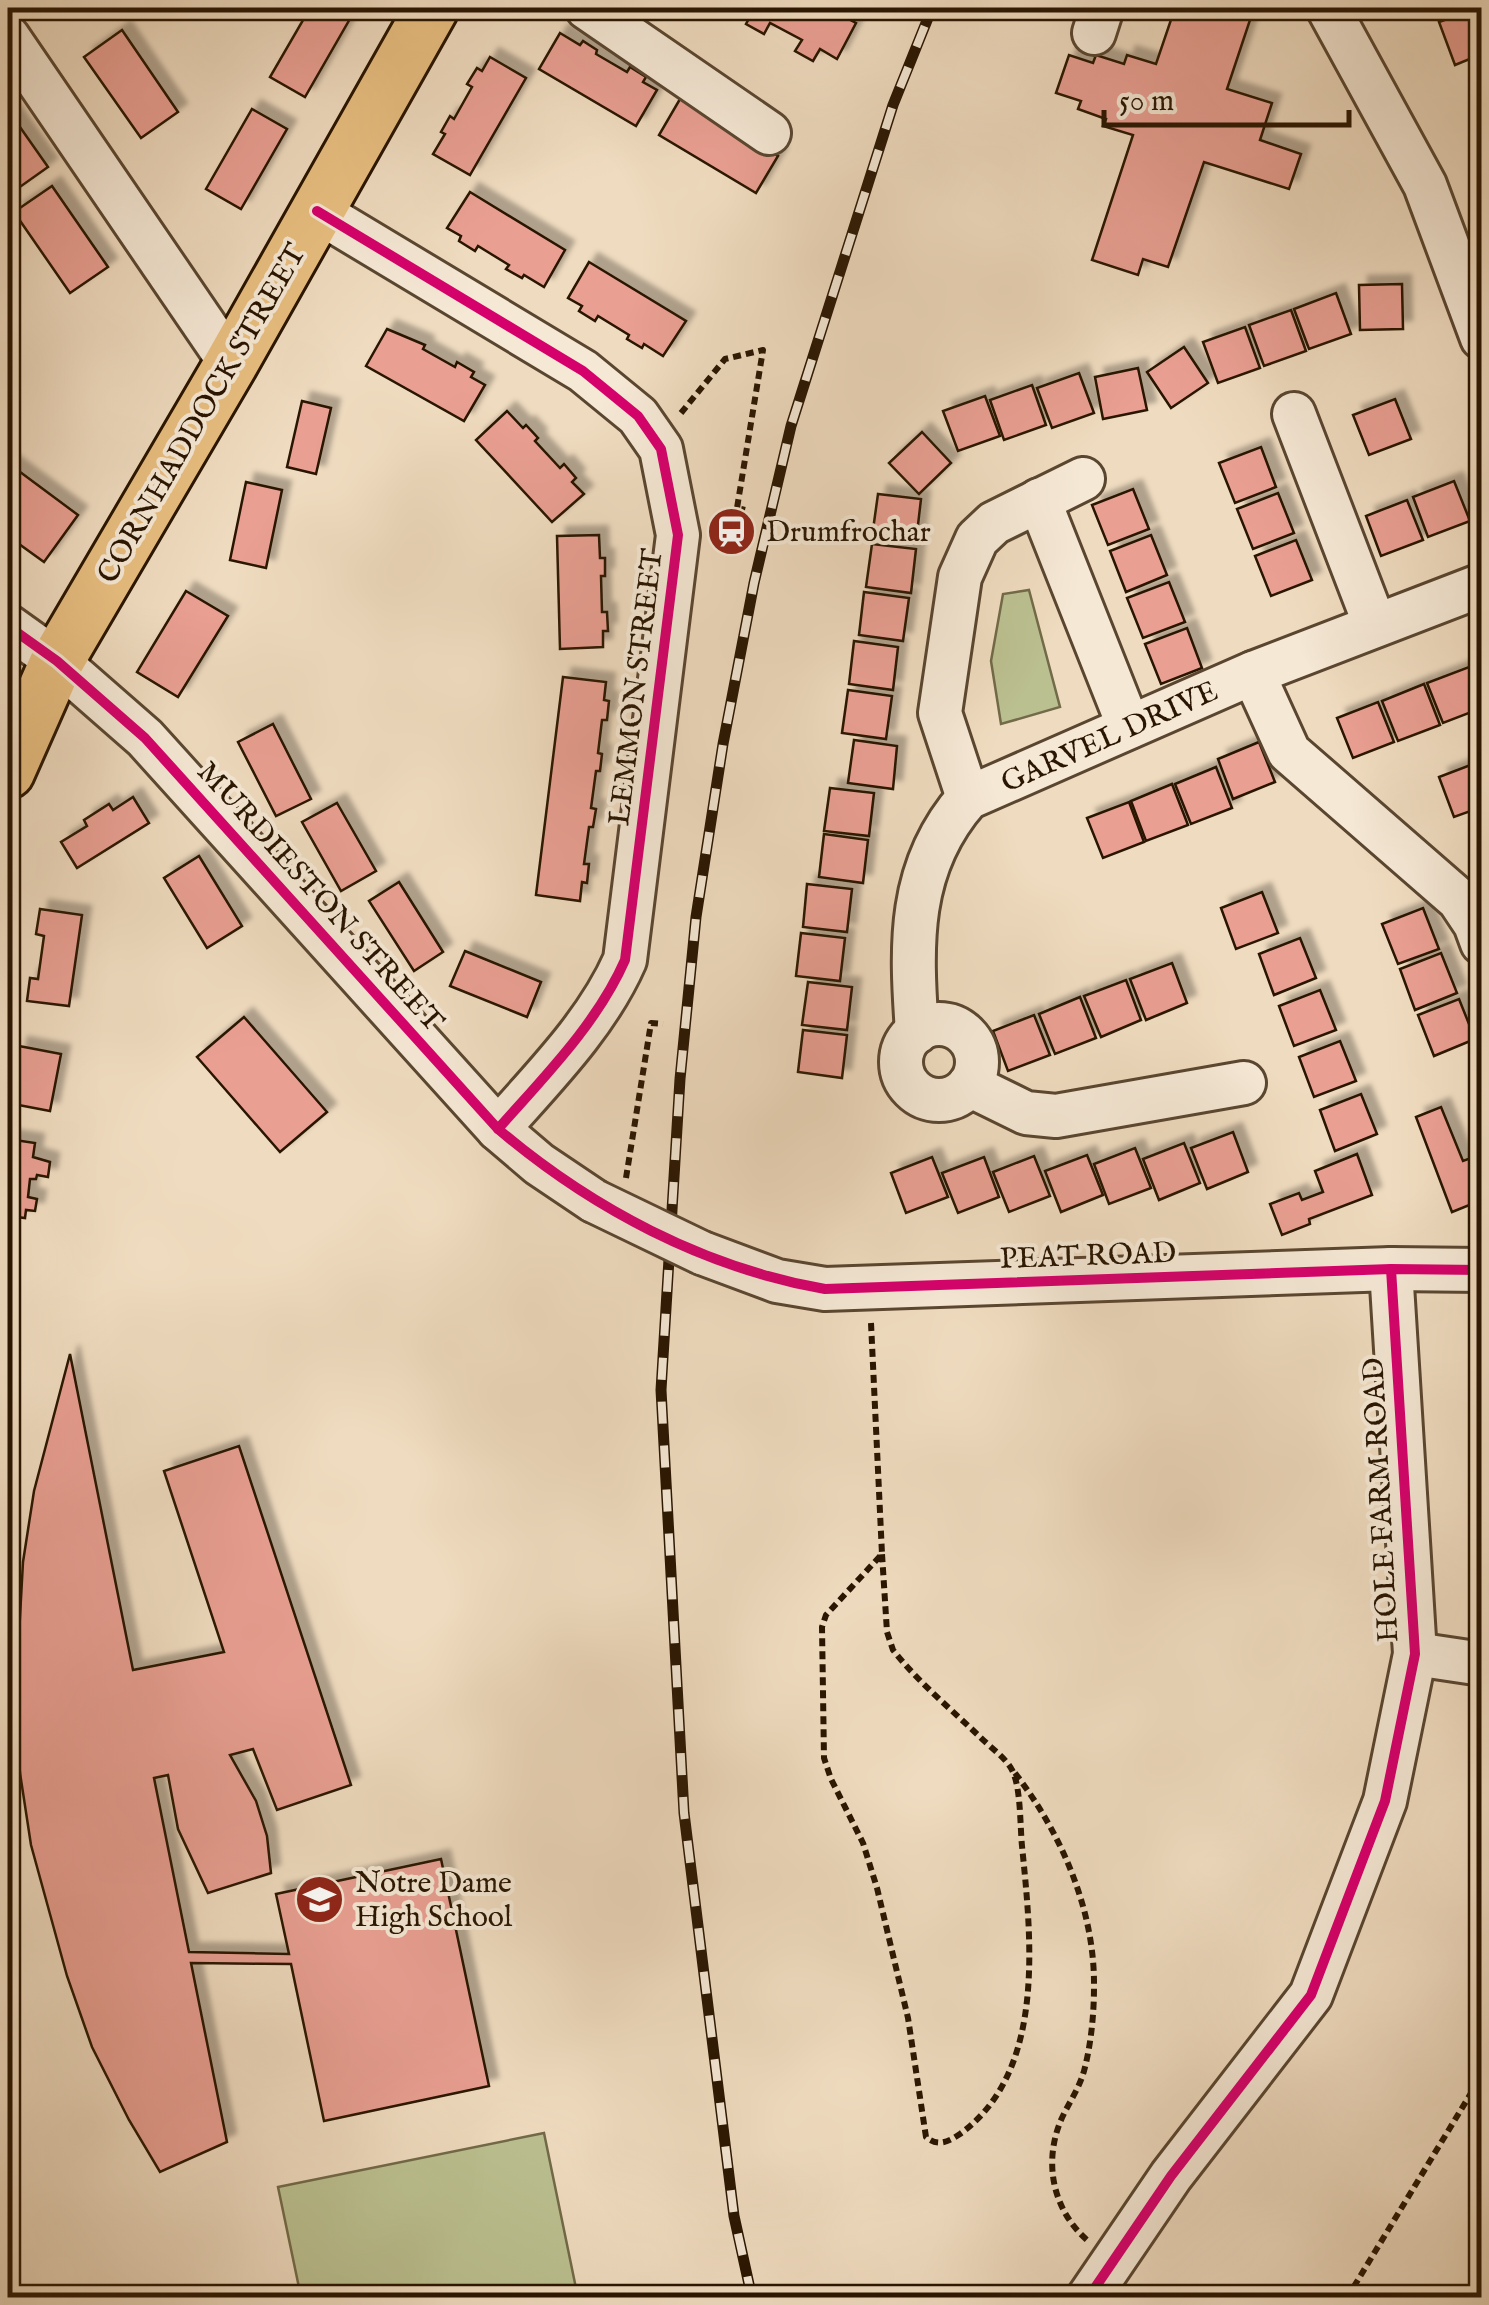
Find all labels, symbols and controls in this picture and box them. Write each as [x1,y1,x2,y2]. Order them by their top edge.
scale bar [1104,65,1349,127]
text: 50 m [1119,83,1174,121]
street label: CORNHADDOCK STREET [90,237,316,591]
station icon: Drumfrochar [705,505,757,557]
place label: Drumfrochar [766,514,931,552]
street label: LEMMON STREET [601,547,673,828]
street label: GARVEL DRIVE [995,673,1224,803]
street label: MURDIESTON STREET [188,754,451,1041]
street label: PEAT ROAD [999,1235,1177,1279]
street label: HOLE FARM ROAD [1356,1356,1408,1643]
place label: Notre Dame High School [355,1865,513,1937]
school or university icon: Notre Dame High School [294,1873,346,1925]

